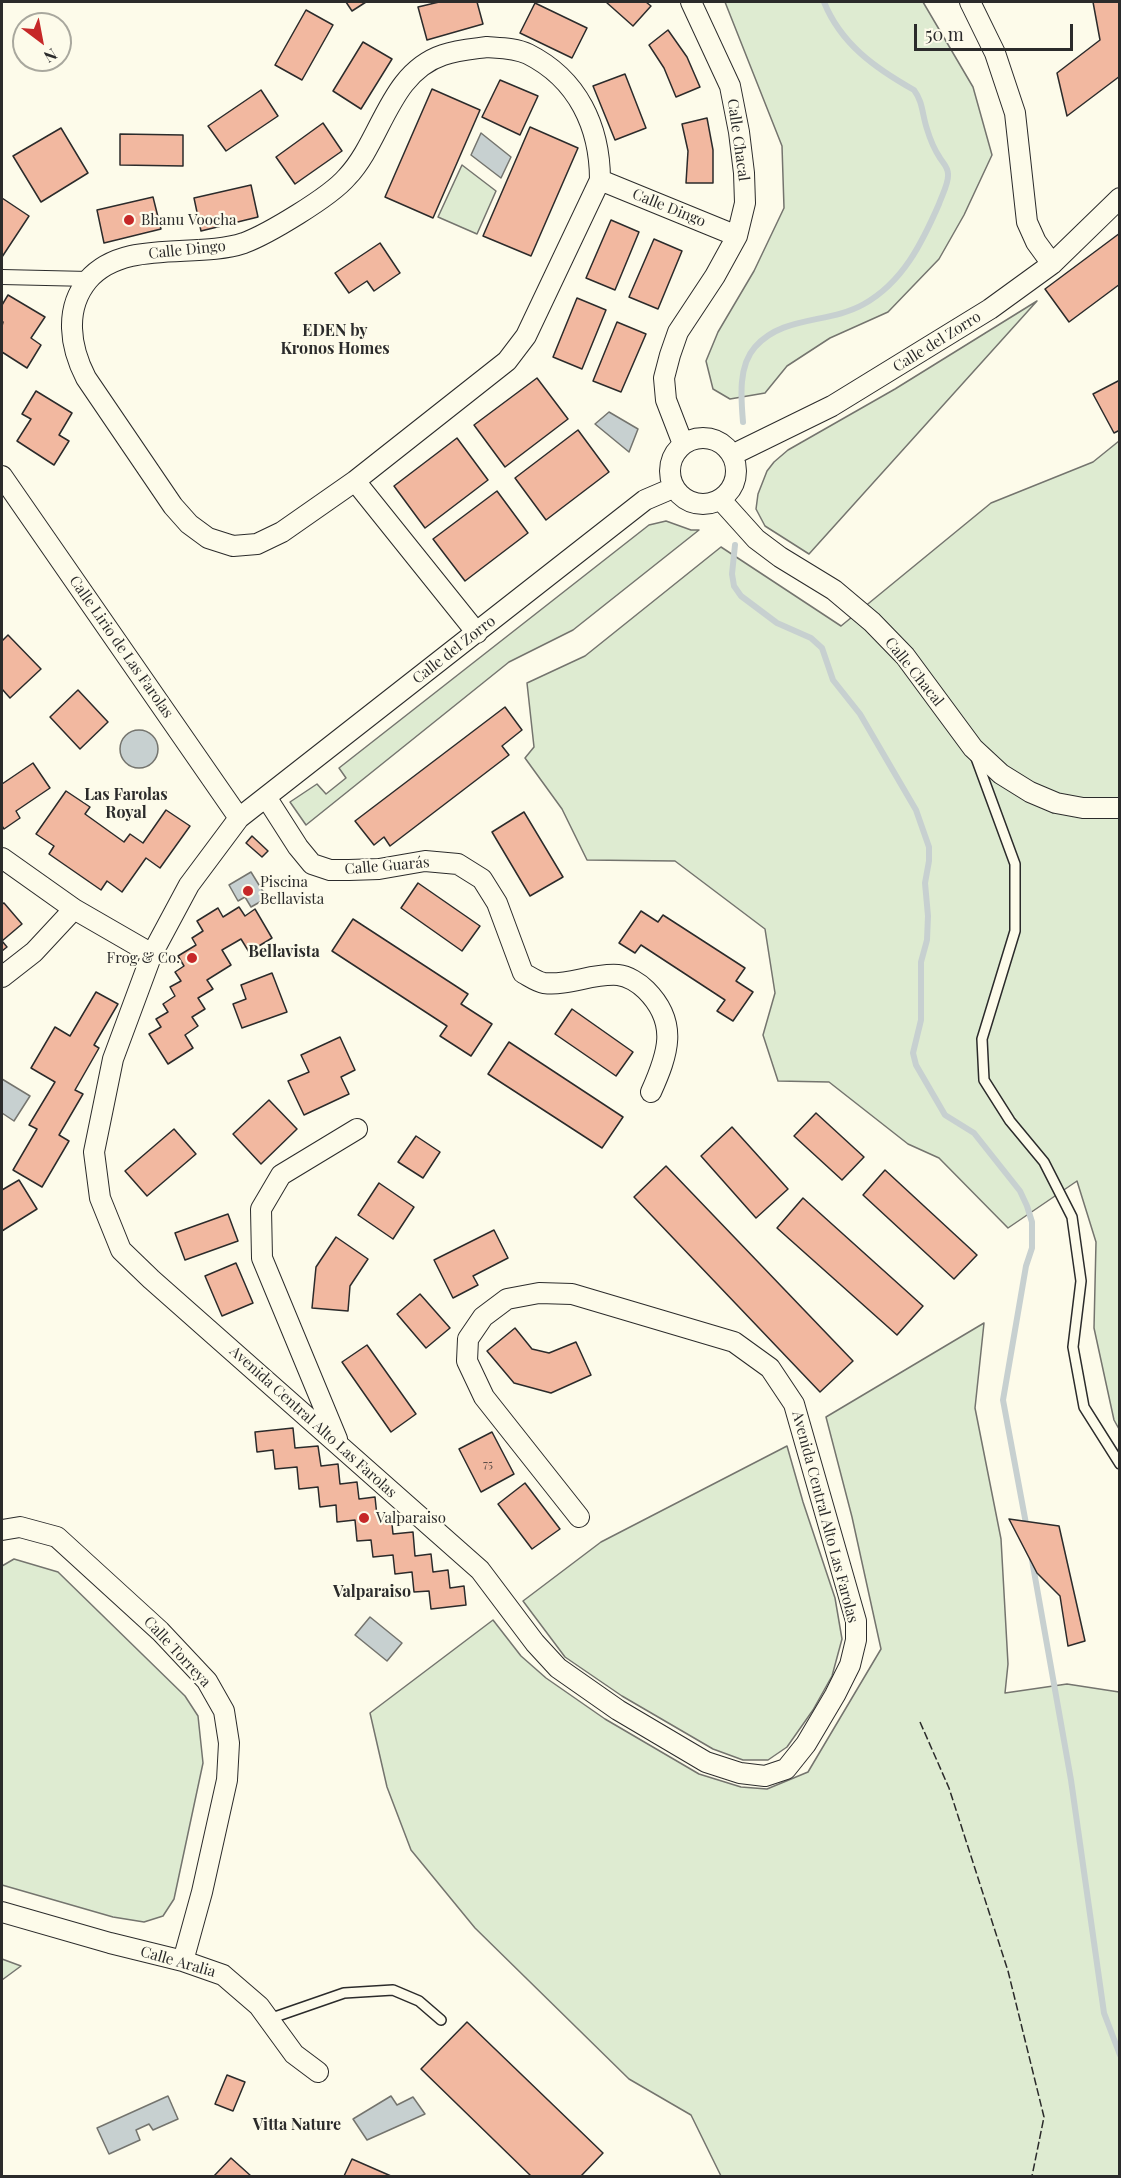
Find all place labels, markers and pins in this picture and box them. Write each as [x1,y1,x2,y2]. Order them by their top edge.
place label: Bhanu Voocha [141,211,236,229]
marker: Bhanu Voocha [122,213,136,227]
place label: Piscina Bellavista [260,873,324,908]
marker: Piscina Bellavista [241,884,255,898]
place label: Frog & Co. [107,949,180,967]
marker: Frog & Co. [185,951,199,965]
place label: Valparaiso [376,1509,446,1527]
marker: Valparaiso [357,1511,371,1525]

